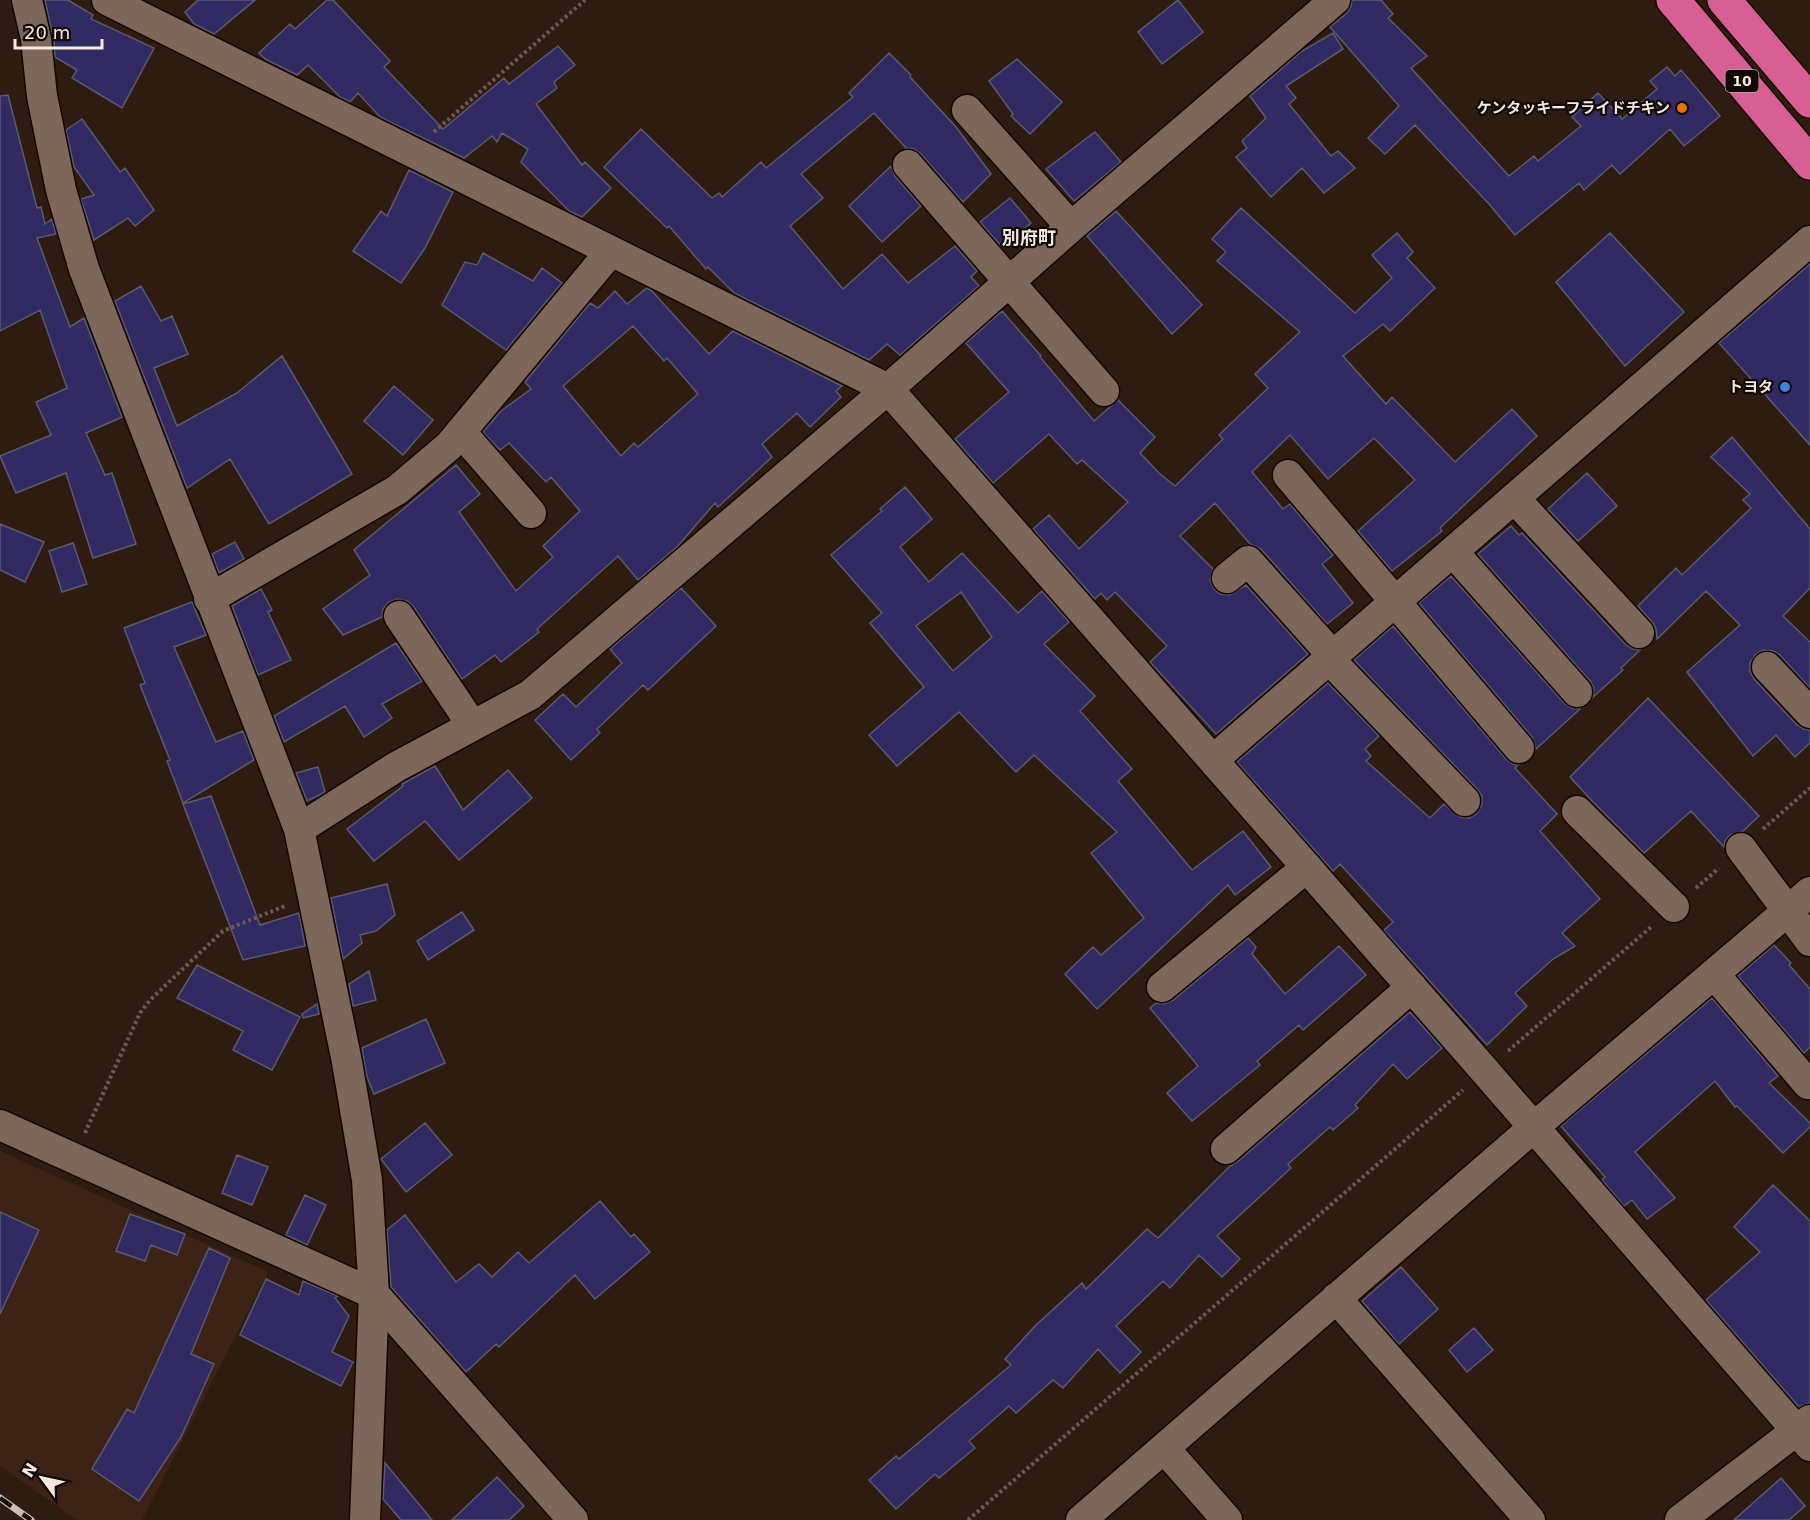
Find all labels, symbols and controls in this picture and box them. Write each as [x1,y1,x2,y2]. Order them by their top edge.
scale bar [15,12,102,50]
text: 20 m [24,22,70,43]
road number: 10 [1726,70,1758,92]
place label: ケンタッキーフライドチキン [1477,99,1670,117]
marker: ケンタッキーフライドチキン [1675,101,1689,115]
district label: 別府町 [1002,227,1056,248]
place label: トヨタ [1728,378,1773,396]
marker: トヨタ [1778,380,1792,394]
north arrow [12,1448,72,1508]
text: N [18,1459,41,1481]

